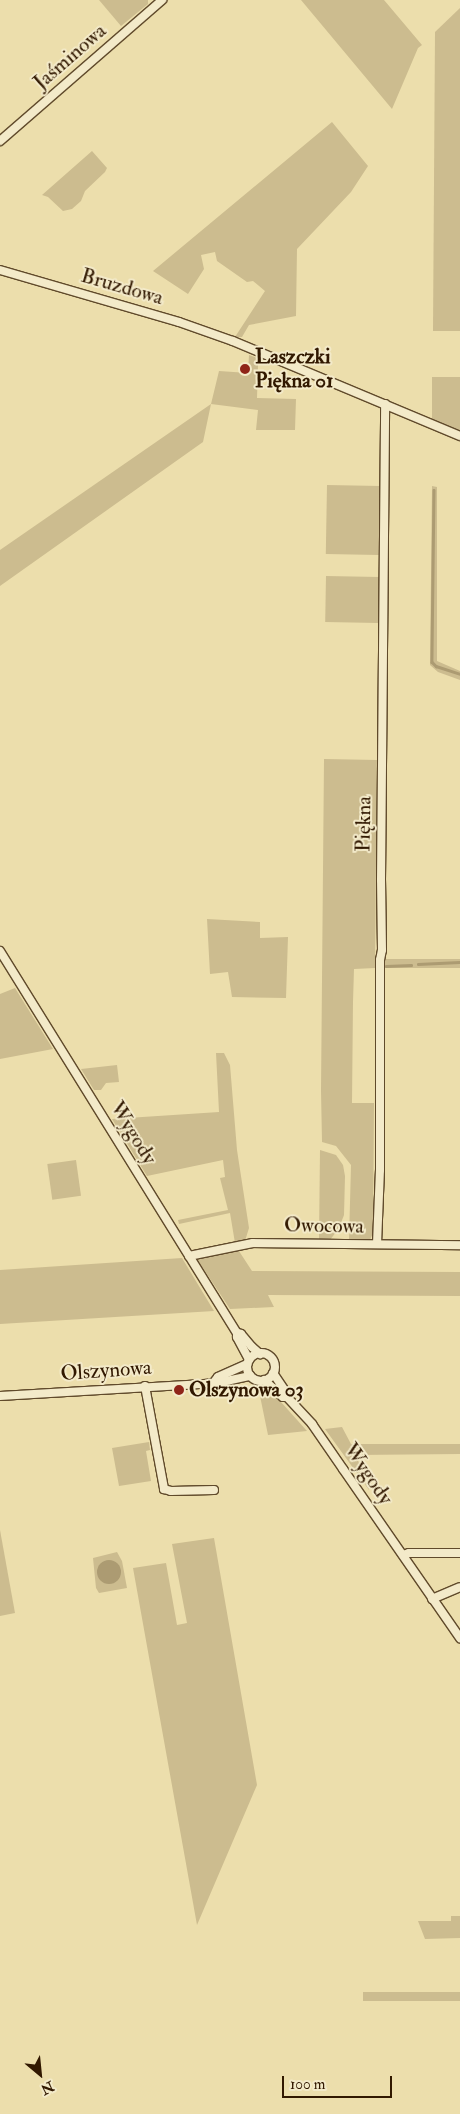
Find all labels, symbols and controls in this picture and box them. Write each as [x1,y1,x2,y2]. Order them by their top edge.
street label: Jaśminowa [29,19,111,95]
street label: Bruzdowa [78,263,166,311]
place label: Laszczki Piękna 01 [255,344,333,394]
marker: Laszczki Piękna 01 [239,363,251,375]
street label: Piękna [351,796,377,852]
street label: Wygody [104,1097,162,1169]
street label: Owocowa [284,1213,364,1239]
street label: Olszynowa [60,1355,152,1387]
place label: Olszynowa 03 [189,1377,303,1403]
marker: Olszynowa 03 [173,1384,185,1396]
street label: Wygody [338,1438,398,1510]
north arrow [15,2049,65,2099]
scale bar [285,2066,395,2098]
text: 100 m [290,2075,325,2094]
text: N [38,2077,57,2098]

